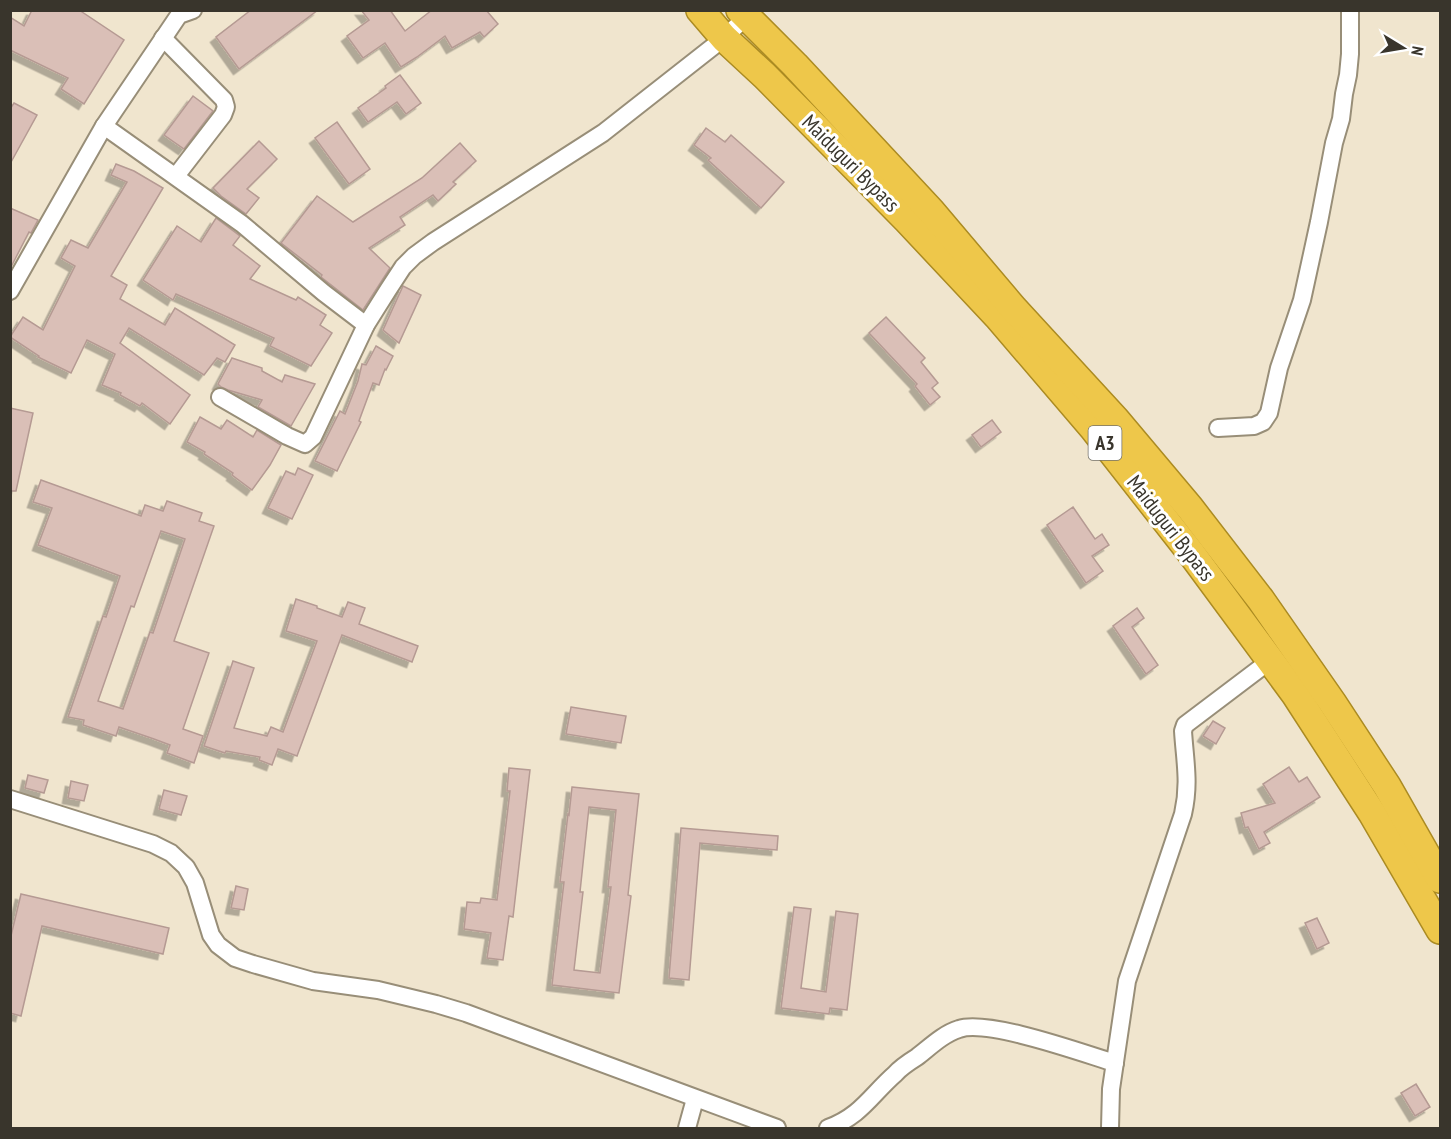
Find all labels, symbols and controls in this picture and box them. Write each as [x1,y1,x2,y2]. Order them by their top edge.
north arrow [1373,18,1433,78]
text: N [1407,45,1428,57]
street label: Maiduguri Bypass [797,109,905,217]
road number: A3 [1088,426,1122,460]
street label: Maiduguri Bypass [1121,470,1221,586]

